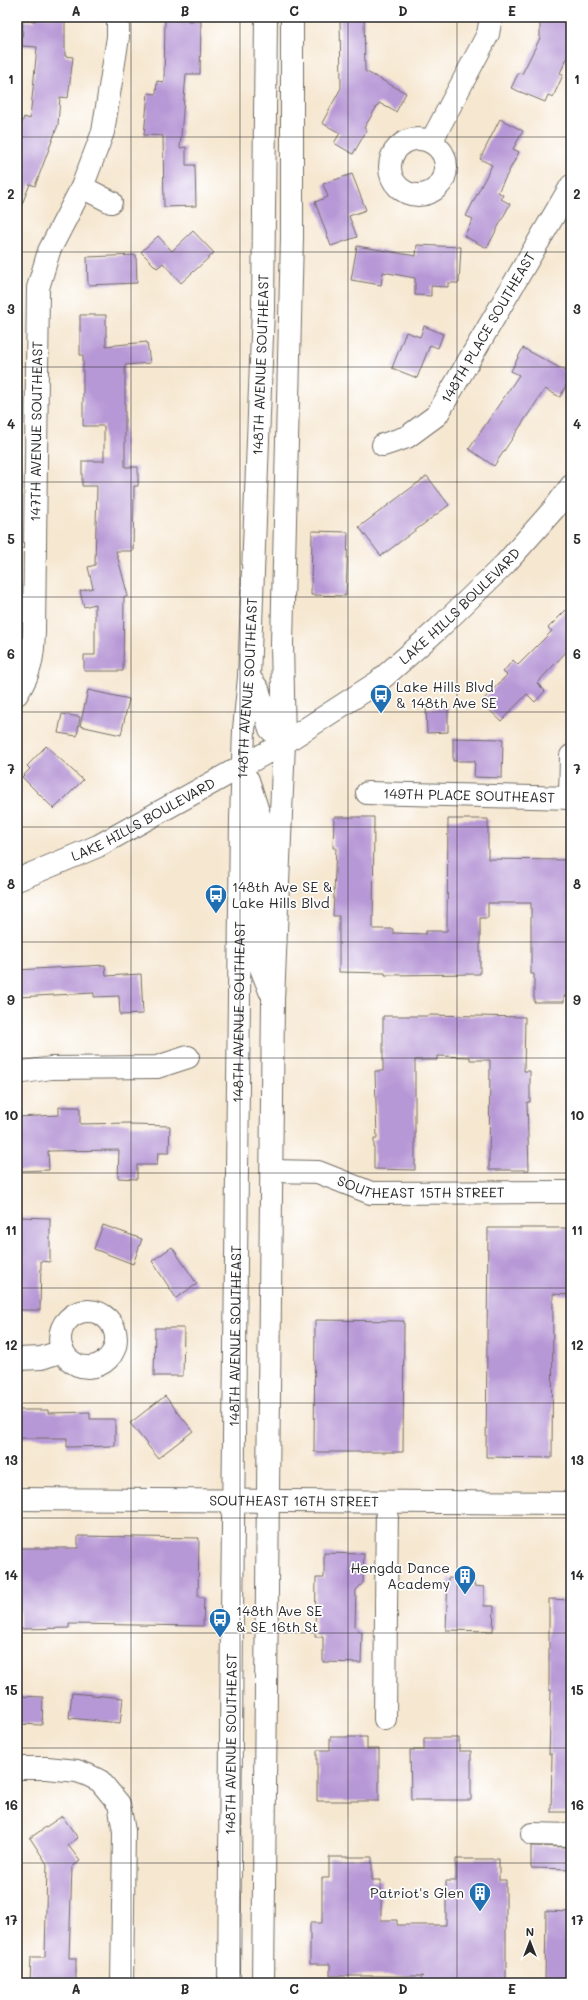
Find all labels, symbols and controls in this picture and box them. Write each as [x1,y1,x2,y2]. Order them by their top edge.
text: A [71,2,81,19]
text: B [181,2,190,19]
text: C [289,2,299,19]
text: D [398,2,408,19]
text: E [508,2,516,19]
text: 1 [8,70,14,87]
text: 1 [574,70,580,87]
text: 2 [7,185,15,202]
text: 2 [573,185,581,202]
street label: 148TH PLACE SOUTHEAST [436,248,540,406]
street label: 148TH AVENUE SOUTHEAST [247,273,272,456]
text: 3 [7,300,15,317]
text: 3 [573,300,581,317]
street label: 147TH AVENUE SOUTHEAST [25,341,46,522]
text: 4 [7,415,15,432]
text: 4 [573,415,581,432]
text: 5 [7,530,15,547]
text: 5 [573,530,581,547]
street label: LAKE HILLS BOULEVARD [395,543,524,668]
street label: 148TH AVENUE SOUTHEAST [232,597,261,779]
text: 6 [7,645,15,662]
text: 6 [573,645,581,662]
place label: Lake Hills Blvd & 148th Ave SE [396,677,497,712]
bus stop icon: Lake Hills Blvd & 148th Ave SE [368,682,394,715]
text: 7 [7,760,15,777]
text: 7 [573,760,581,777]
street label: LAKE HILLS BOULEVARD [68,773,218,865]
street label: 149TH PLACE SOUTHEAST [383,783,555,807]
text: 8 [7,875,15,892]
text: 8 [573,875,581,892]
place label: 148th Ave SE & Lake Hills Blvd [232,877,333,912]
bus stop icon: 148th Ave SE & Lake Hills Blvd [203,882,229,915]
street label: 148TH AVENUE SOUTHEAST [228,921,249,1103]
text: 9 [7,991,15,1008]
text: 9 [573,991,581,1008]
text: 10 [4,1106,18,1123]
text: 10 [570,1106,584,1123]
street label: SOUTHEAST 15TH STREET [335,1171,505,1202]
text: 11 [5,1221,17,1238]
text: 11 [571,1221,583,1238]
street label: 148TH AVENUE SOUTHEAST [224,1245,245,1427]
text: 12 [4,1336,18,1353]
text: 12 [570,1336,584,1353]
text: 13 [4,1451,18,1468]
text: 13 [570,1451,584,1468]
street label: SOUTHEAST 16TH STREET [209,1490,379,1511]
place label: Hengda Dance Academy [350,1558,450,1593]
building icon: Hengda Dance Academy [452,1563,478,1596]
text: 14 [4,1566,18,1583]
text: 14 [570,1566,584,1583]
place label: 148th Ave SE & SE 16th St [236,1601,322,1636]
bus stop icon: 148th Ave SE & SE 16th St [207,1606,233,1639]
street label: 148TH AVENUE SOUTHEAST [220,1653,241,1835]
text: 15 [4,1681,18,1698]
text: 15 [570,1681,584,1698]
text: 16 [4,1796,18,1813]
text: 16 [570,1796,584,1813]
building icon: Patriot's Glen [467,1880,493,1913]
place label: Patriot's Glen [370,1883,464,1902]
text: 17 [4,1911,18,1928]
text: 17 [570,1911,584,1928]
north arrow [510,1922,550,1962]
text: N [526,1924,534,1939]
text: A [71,1980,81,1997]
text: B [181,1980,190,1997]
text: C [289,1980,299,1997]
text: D [398,1980,408,1997]
text: E [508,1980,516,1997]

